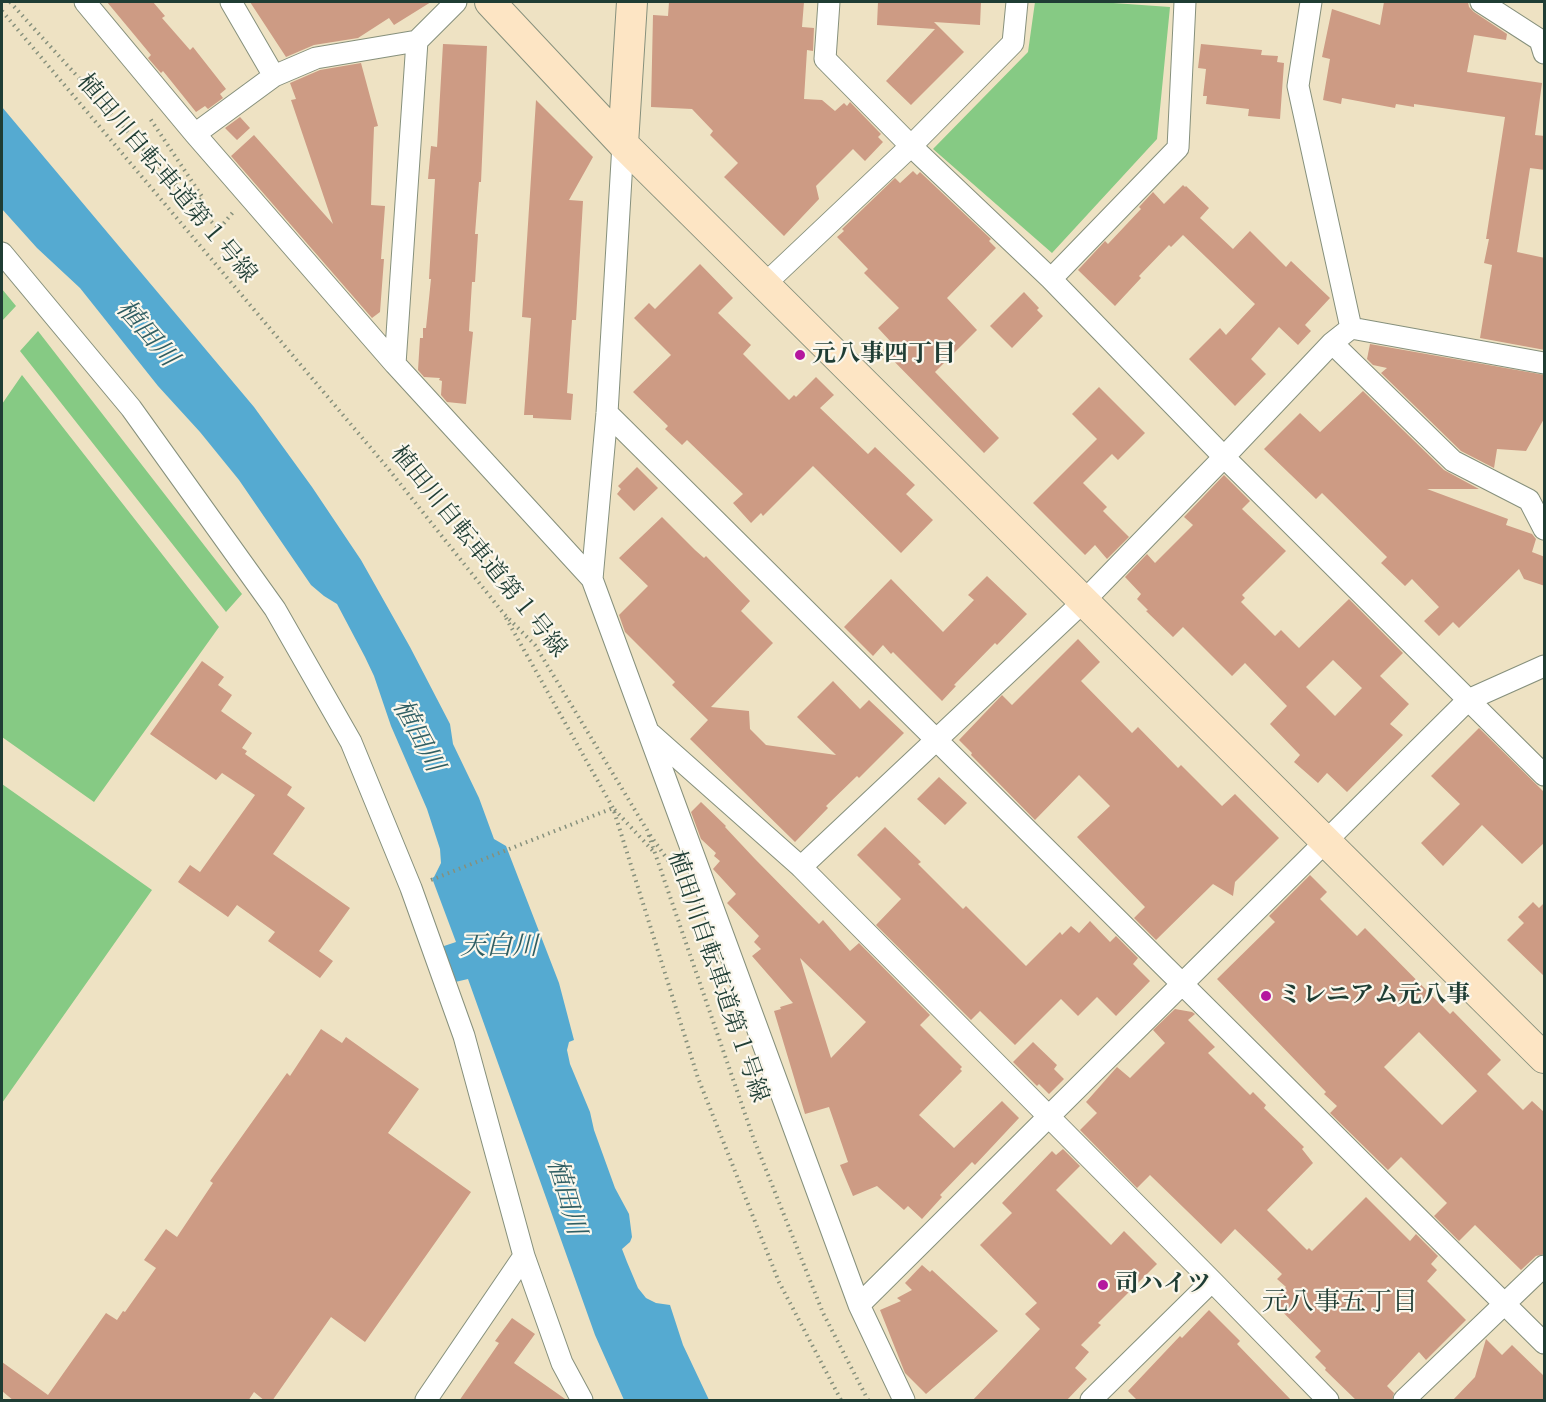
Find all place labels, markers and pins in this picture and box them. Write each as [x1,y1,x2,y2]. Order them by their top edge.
place label: 元八事四丁目 [812,341,956,369]
marker: 元八事四丁目 [793,348,807,362]
place label: ミレニアム元八事 [1278,982,1470,1010]
marker: ミレニアム元八事 [1259,989,1273,1003]
place label: 司ハイツ [1115,1271,1211,1299]
marker: 司ハイツ [1096,1278,1110,1292]

